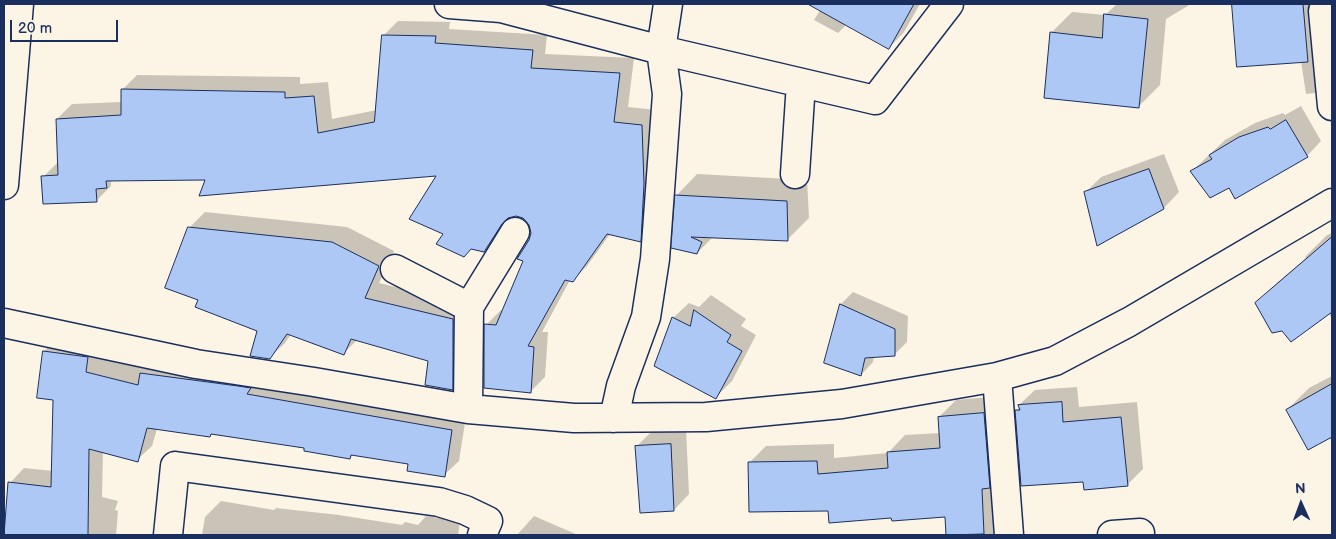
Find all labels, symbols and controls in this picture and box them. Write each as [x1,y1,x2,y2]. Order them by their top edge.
scale bar [12,10,120,42]
text: 20 m [18,19,52,38]
north arrow [1276,479,1326,529]
text: N [1295,480,1306,497]

